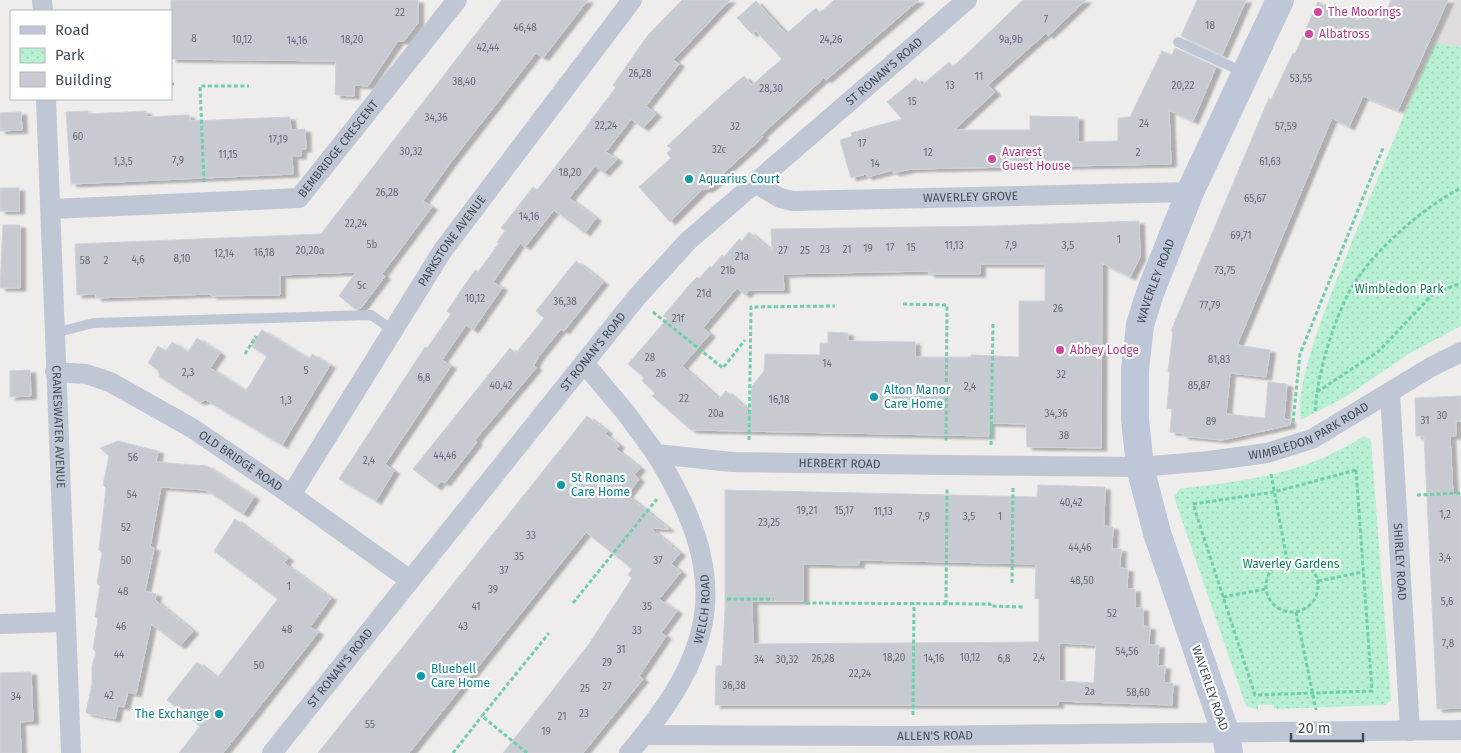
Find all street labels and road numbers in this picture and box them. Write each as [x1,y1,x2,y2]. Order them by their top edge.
street label: ST RONAN'S ROAD [843,34,926,109]
street label: BEMBRIDGE CRESCENT [295,97,382,200]
street label: WAVERLEY GROVE [923,189,1018,205]
street label: PARKSTONE AVENUE [415,193,489,289]
street label: WAVERLEY ROAD [1134,237,1178,325]
street label: ST RONAN'S ROAD [557,309,629,394]
street label: CRANESWATER AVENUE [49,365,68,489]
street label: WIMBLEDON PARK ROAD [1248,399,1371,462]
street label: OLD BRIDGE ROAD [196,428,285,494]
street label: HERBERT ROAD [798,456,881,471]
street label: SHIRLEY ROAD [1391,523,1409,601]
street label: WELCH ROAD [691,573,712,645]
street label: ST RONAN'S ROAD [304,626,376,710]
street label: WAVERLEY ROAD [1189,644,1231,733]
street label: ALLEN'S ROAD [897,728,973,743]

